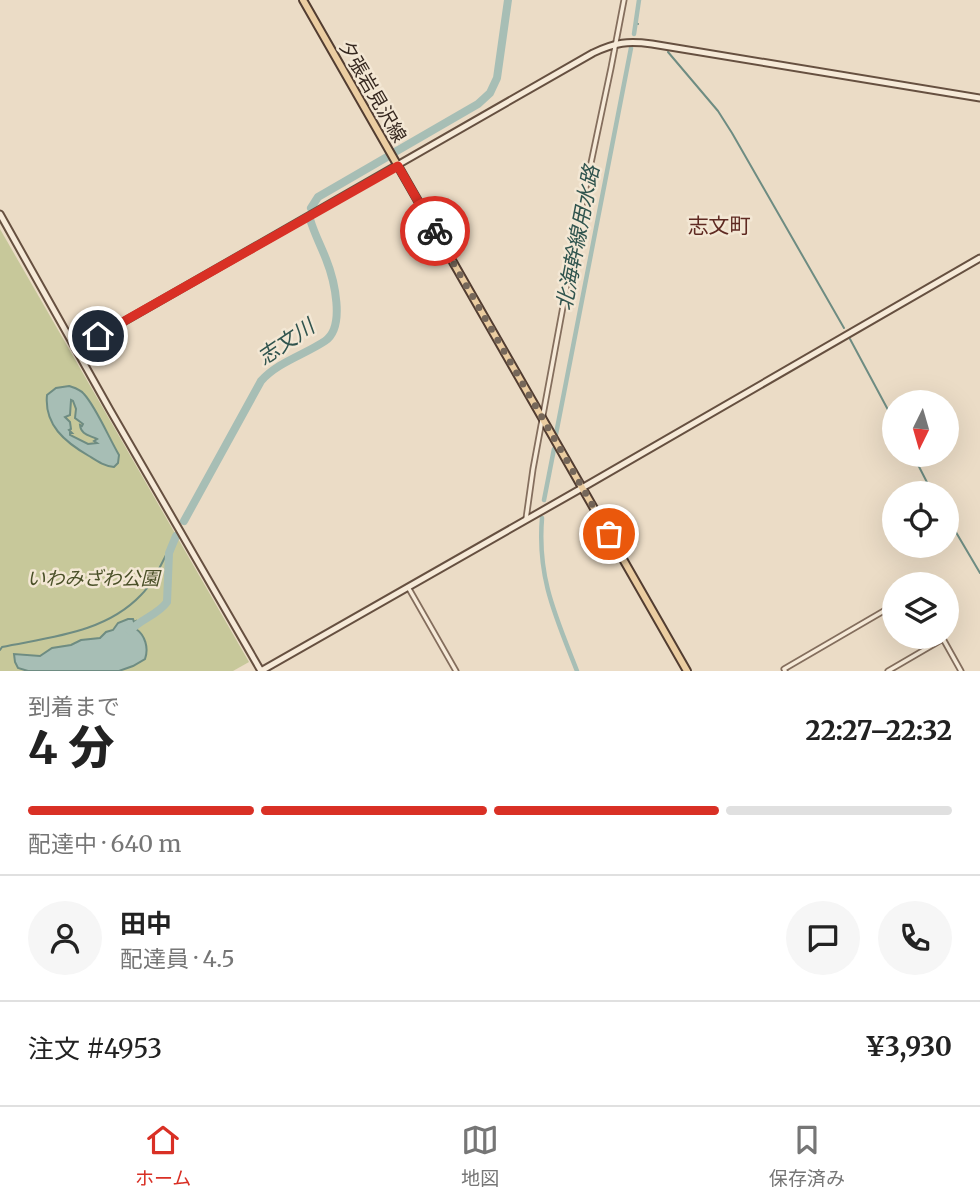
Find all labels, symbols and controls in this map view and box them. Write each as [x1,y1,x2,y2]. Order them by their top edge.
street label: 夕張岩見沢線 [334,36,412,146]
water label: 北海幹線用水路 [550,161,605,313]
courier [400,196,470,266]
icon: bike [416,212,454,250]
district label: 志文町 [688,212,751,239]
pin [68,306,128,366]
water label: 志文川 [252,312,321,370]
icon: home [79,317,117,355]
north arrow [882,390,959,467]
map controls [882,390,959,649]
button: locate [882,481,959,558]
pin [579,504,639,564]
icon: bag [590,515,628,553]
park label: いわみざわ公園 [26,566,162,590]
button: layers [882,572,959,649]
text: 到着まで [28,692,120,721]
text: 22:27–22:32 [806,714,952,747]
text: 4 分 [28,719,114,777]
text: 配達中 · 640 m [28,829,181,858]
button: person [28,901,102,975]
button: chat [786,901,860,975]
button: phone [878,901,952,975]
text: 田中 [120,907,172,940]
text: 配達員 · 4.5 [120,944,235,973]
text: ¥3,930 [865,1030,952,1063]
text: 注文 #4953 [28,1032,162,1065]
tab: ホーム [135,1121,191,1190]
tab: 地図 [461,1121,499,1190]
tab: 保存済み [769,1121,845,1190]

